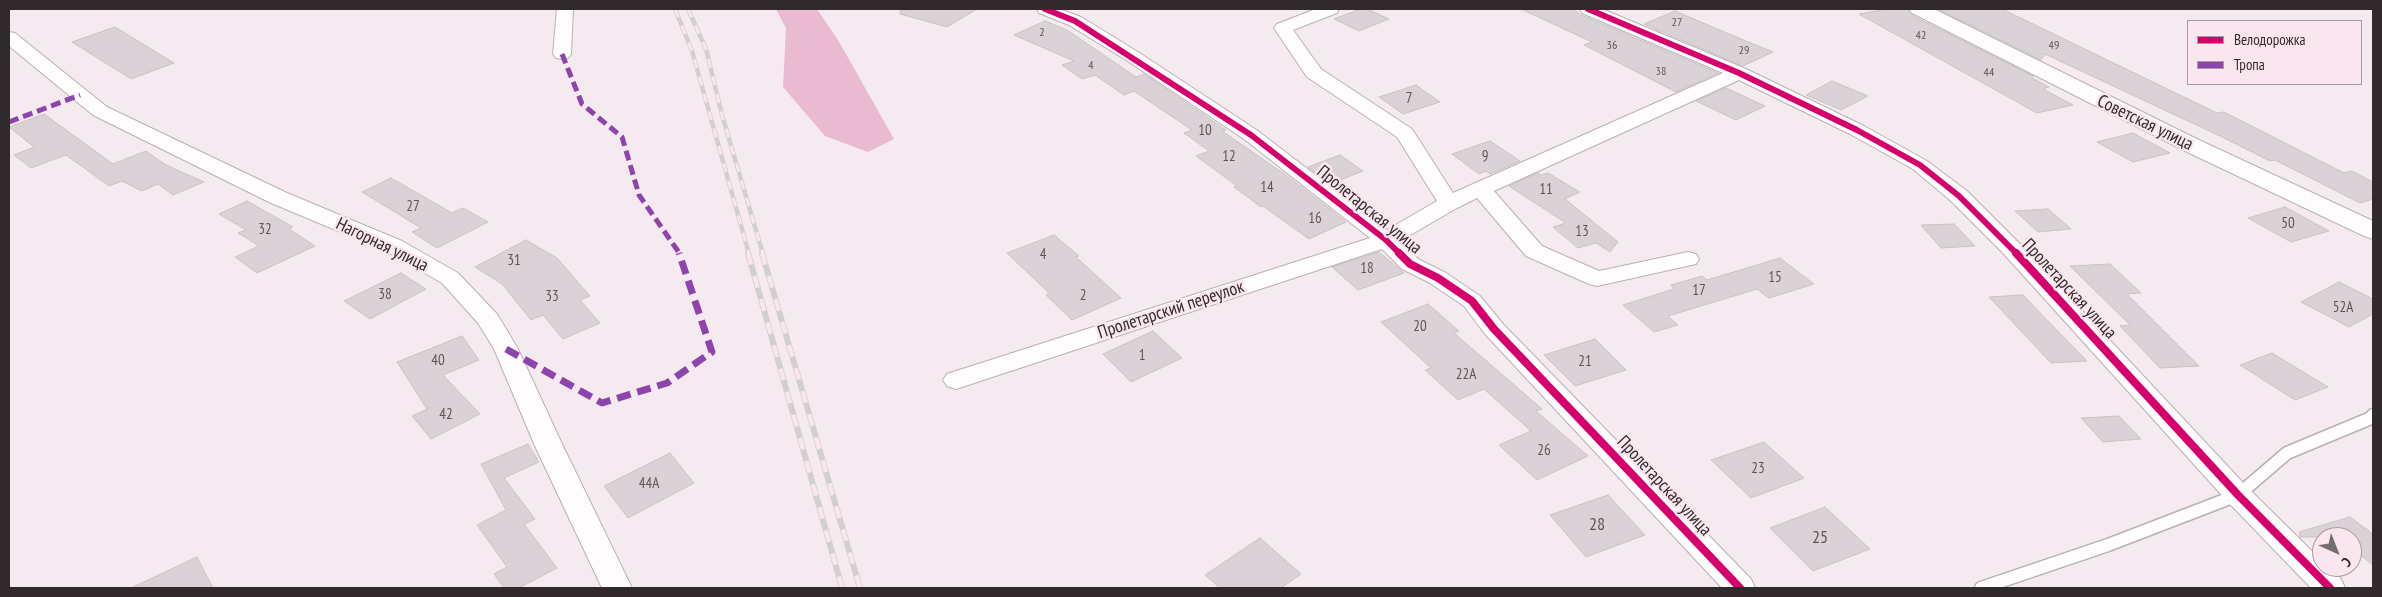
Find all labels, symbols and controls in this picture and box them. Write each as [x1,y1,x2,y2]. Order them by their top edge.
house number: 27 [1672,16,1682,30]
legend [2187,20,2362,85]
house number: 2 [1039,26,1045,40]
house number: 42 [1916,29,1926,43]
text: Велодорожка [2234,30,2305,49]
house number: 36 [1607,39,1617,53]
house number: 49 [2049,39,2059,53]
house number: 29 [1739,44,1749,58]
text: Тропа [2234,55,2265,74]
house number: 4 [1088,59,1094,73]
house number: 38 [1656,65,1666,79]
house number: 44 [1984,66,1994,80]
house number: 7 [1406,90,1412,108]
street label: Советская улица [2094,90,2196,156]
house number: 10 [1198,122,1212,140]
house number: 12 [1222,148,1236,166]
house number: 9 [1482,148,1488,166]
street label: Пролетарская улица [1312,161,1426,259]
house number: 14 [1260,179,1274,197]
house number: 11 [1539,181,1553,199]
house number: 27 [406,198,420,216]
house number: 16 [1308,210,1322,228]
street label: Нагорная улица [332,213,432,277]
house number: 50 [2281,215,2295,233]
house number: 32 [258,221,272,239]
house number: 13 [1575,223,1589,241]
street label: Пролетарская улица [2017,234,2121,344]
house number: 4 [1040,246,1046,264]
house number: 31 [507,252,521,270]
house number: 18 [1360,260,1374,278]
house number: 15 [1768,269,1782,287]
street label: Пролетарский переулок [1095,276,1247,344]
house number: 17 [1692,282,1706,300]
house number: 38 [378,286,392,304]
house number: 2 [1080,287,1086,305]
house number: 33 [545,288,559,306]
house number: 52А [2333,299,2353,317]
house number: 20 [1413,318,1427,336]
house number: 1 [1139,347,1145,365]
house number: 40 [431,352,445,370]
house number: 21 [1578,353,1592,371]
house number: 22А [1456,366,1476,384]
house number: 42 [439,406,453,424]
street label: Пролетарская улица [1612,431,1716,541]
house number: 26 [1537,442,1551,460]
house number: 23 [1751,460,1765,478]
house number: 44А [639,475,659,493]
house number: 28 [1589,514,1605,536]
house number: 25 [1812,527,1828,549]
north arrow [2312,527,2362,577]
text: С [2338,553,2355,571]

